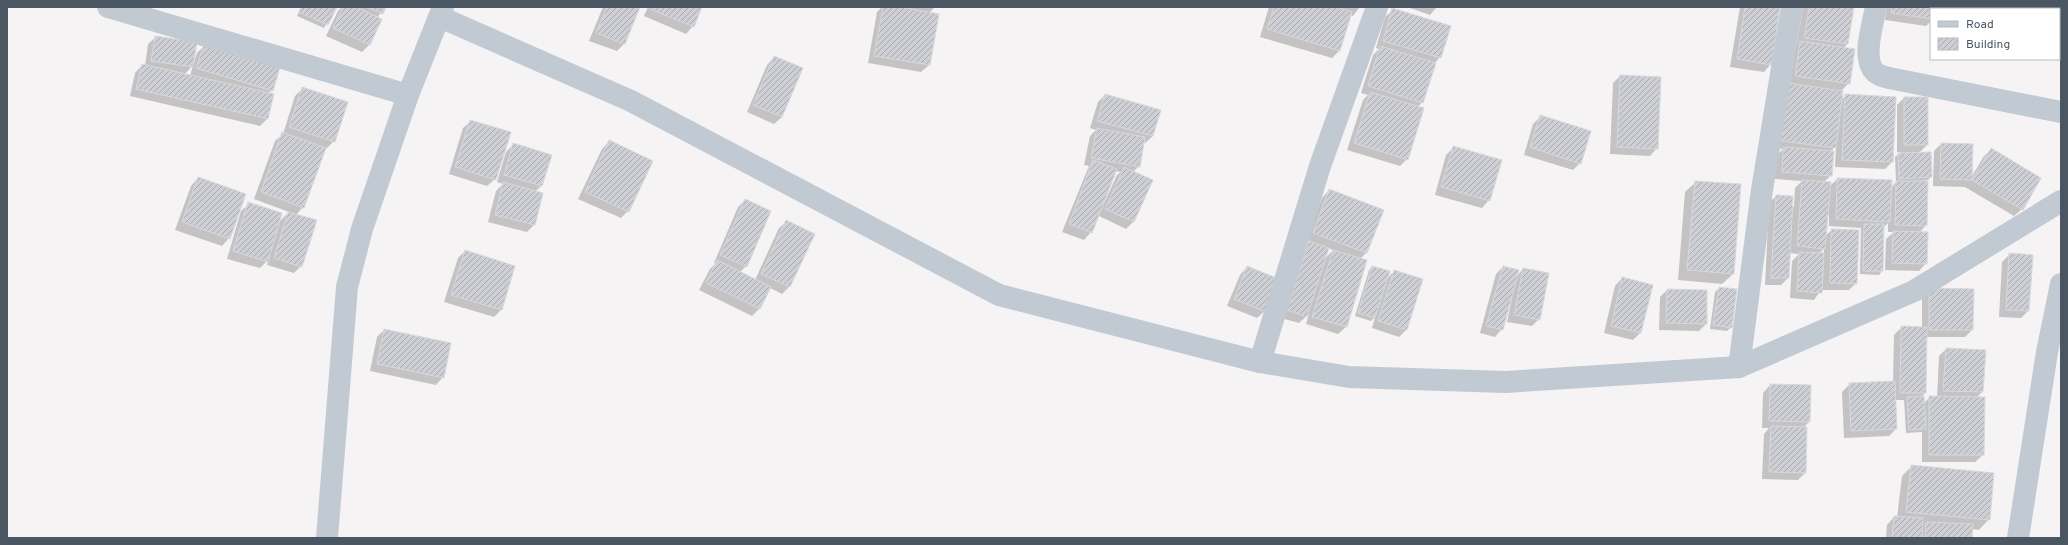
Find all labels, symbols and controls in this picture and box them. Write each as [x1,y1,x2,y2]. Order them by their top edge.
legend [1930,8,2060,60]
text: Road [1966,17,1994,33]
text: Building [1966,37,2010,53]

